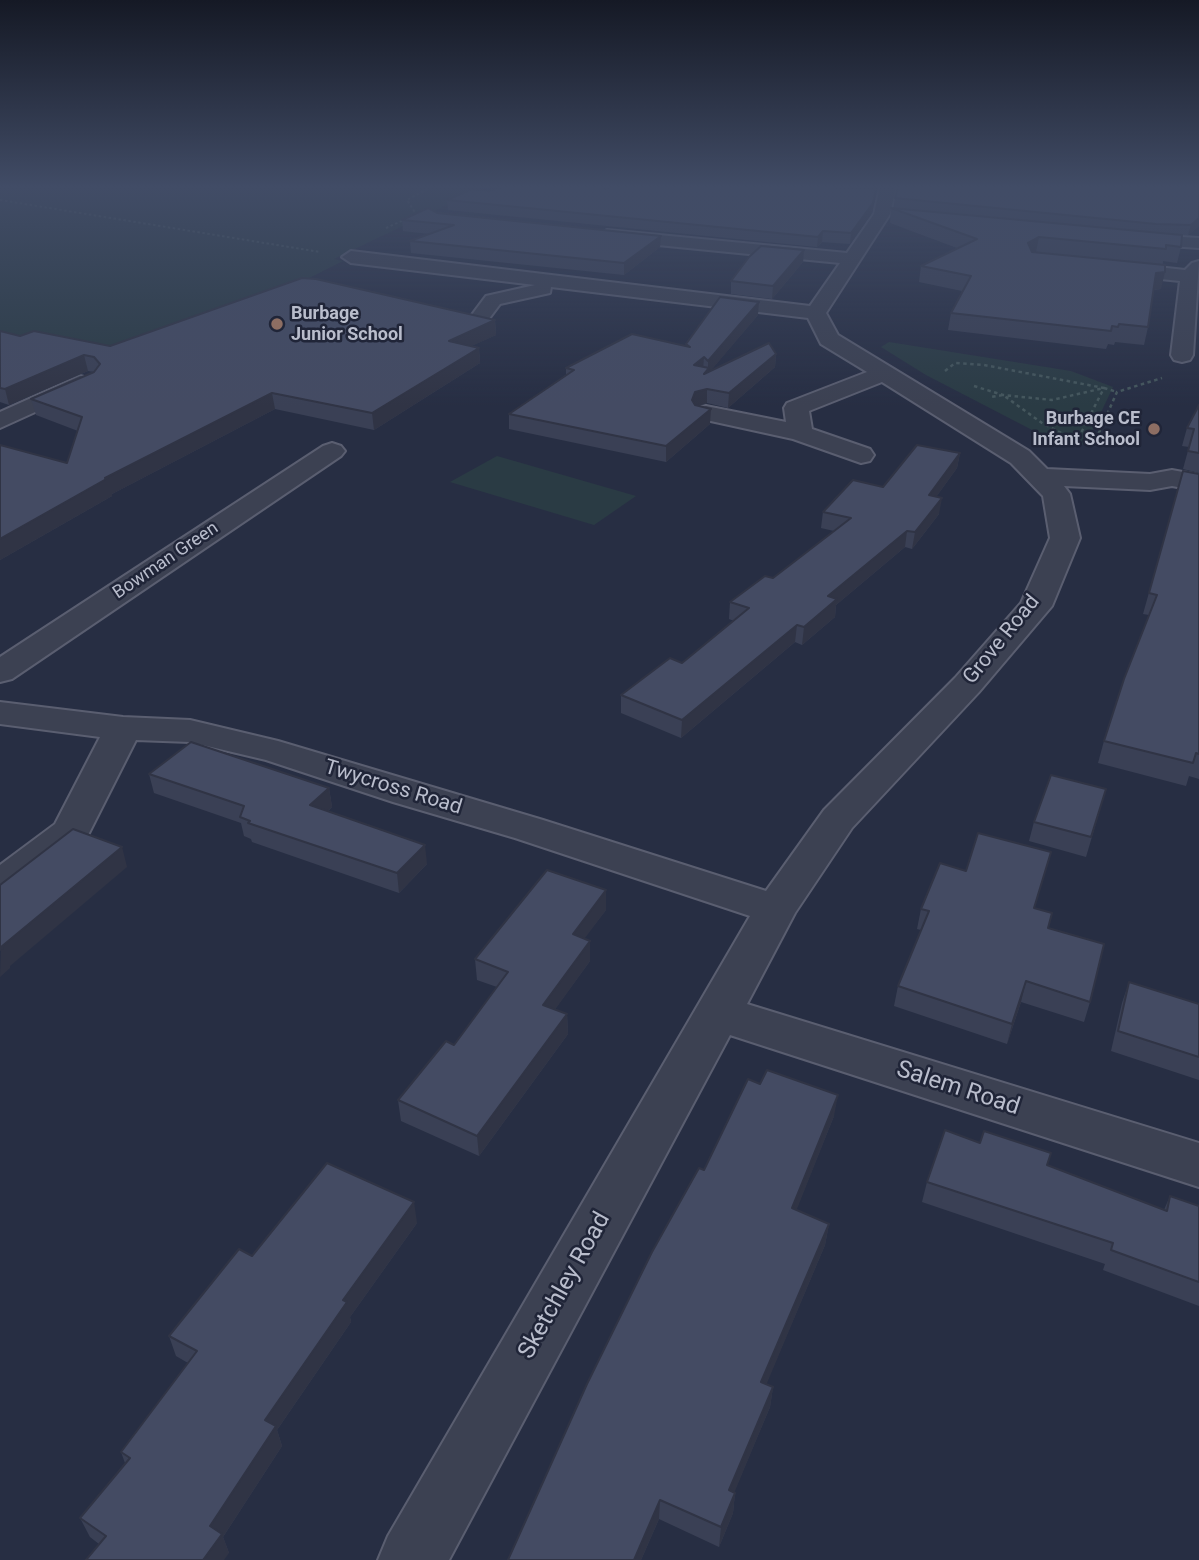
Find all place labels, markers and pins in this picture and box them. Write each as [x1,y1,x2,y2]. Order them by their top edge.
place label: Burbage Junior School [291,303,403,346]
marker: Burbage Junior School [269,316,285,332]
place label: Burbage CE Infant School [1032,408,1140,450]
marker: Burbage CE Infant School [1146,421,1162,437]

